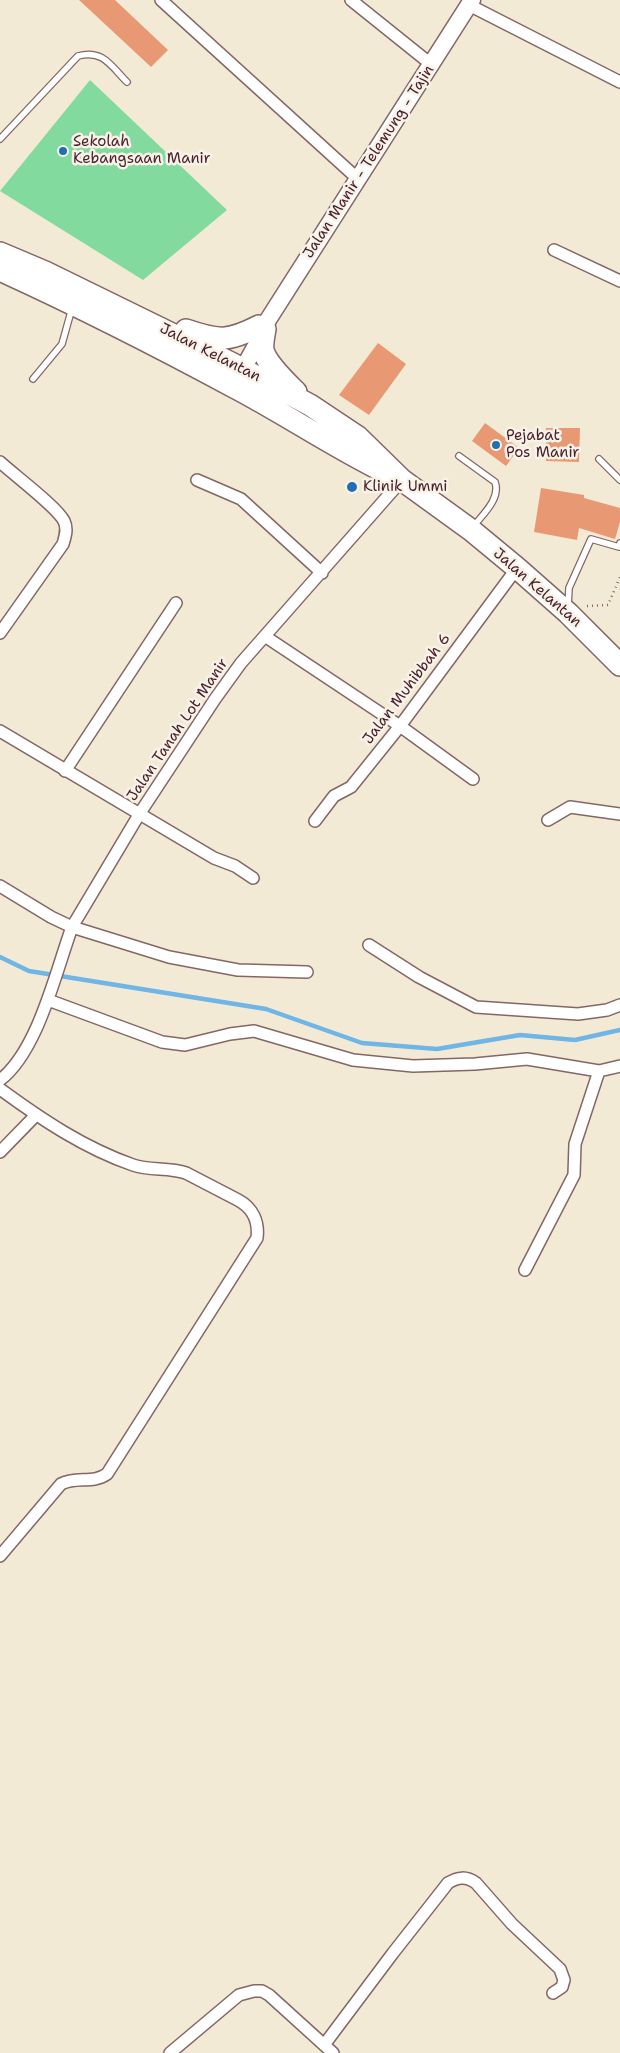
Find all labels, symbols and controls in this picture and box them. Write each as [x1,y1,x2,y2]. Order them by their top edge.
street label: Jalan Manir - Telemung - Tajin [300,62,438,262]
place label: Sekolah Kebangsaan Manir [73,133,211,168]
marker: Sekolah Kebangsaan Manir [57,145,69,157]
street label: Jalan Kelantan [156,320,264,386]
place label: Pejabat Pos Manir [506,427,579,462]
marker: Pejabat Pos Manir [490,439,502,451]
place label: Klinik Ummi [363,478,448,496]
marker: Klinik Ummi [345,480,359,494]
street label: Jalan Kelantan [489,545,585,631]
street label: Jalan Muhibbah 6 [359,630,455,748]
street label: Jalan Tanah Lot Manir [123,655,233,805]

